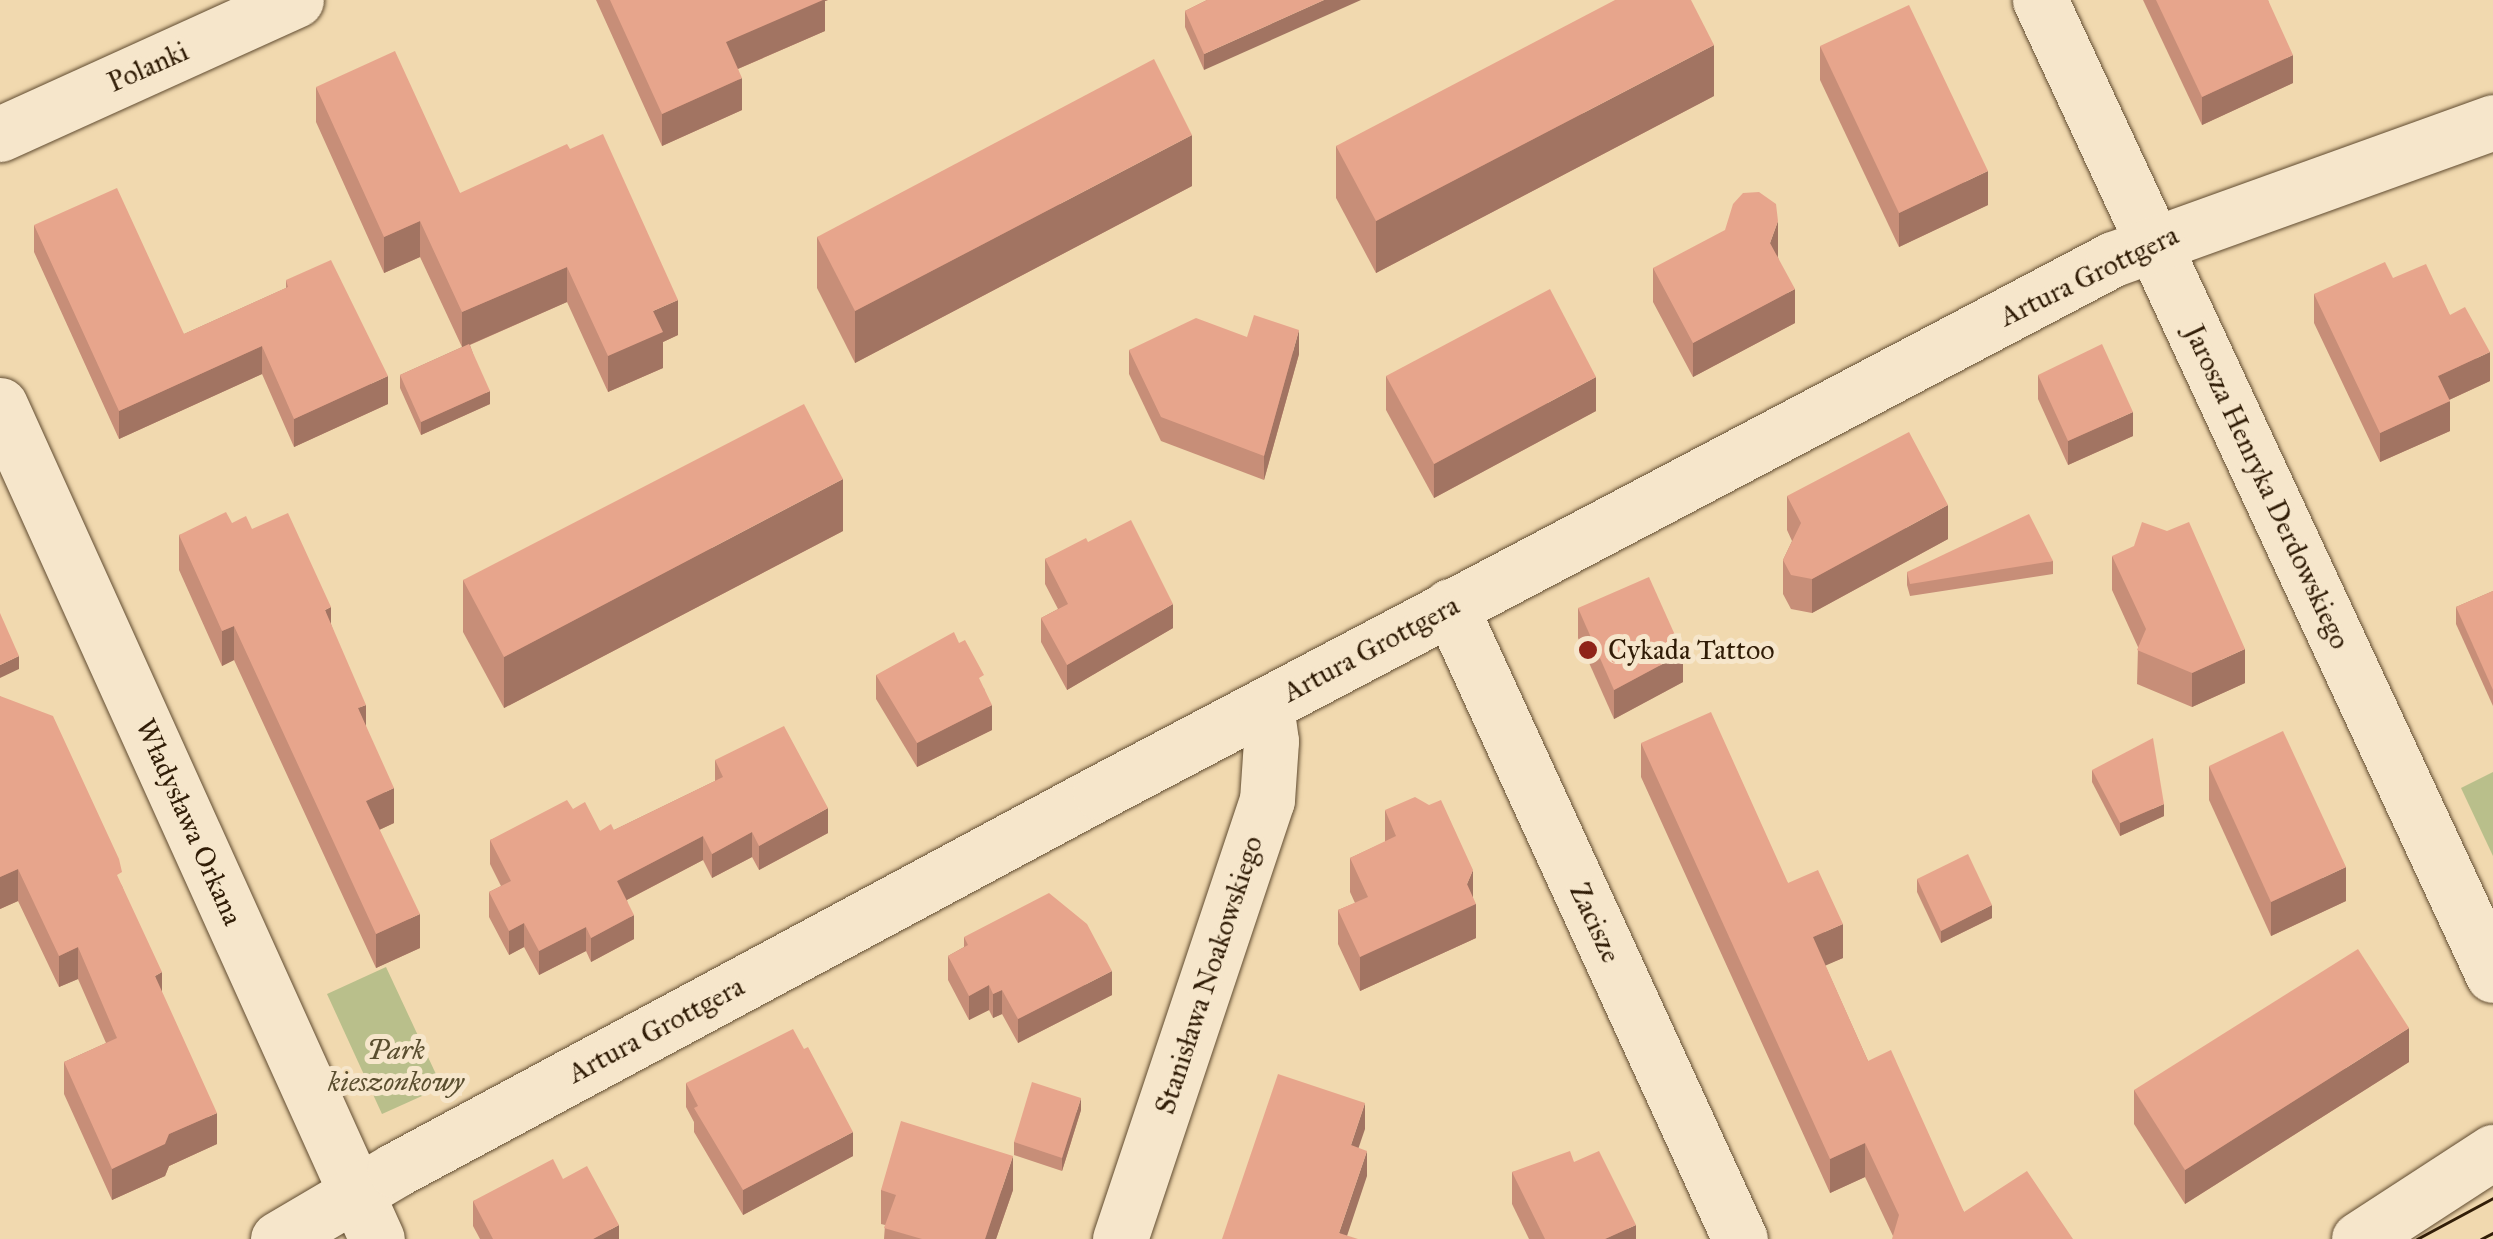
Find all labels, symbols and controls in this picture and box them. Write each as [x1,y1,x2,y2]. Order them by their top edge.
street label: Polanki [102,34,194,100]
street label: Artura Grottgera [1994,218,2184,334]
street label: Jarosza Henryka Derdowskiego [2177,320,2357,654]
street label: Artura Grottgera [1277,588,1465,710]
place label: Cykada Tattoo [1608,633,1775,667]
marker: Cykada Tattoo [1577,639,1599,661]
street label: Władysława Orkana [128,714,250,930]
street label: Stanisława Noakowskiego [1148,832,1270,1118]
street label: Zacisze [1562,878,1628,968]
street label: Artura Grottgera [562,969,750,1091]
park label: Park kieszonkowy [328,1033,464,1099]

